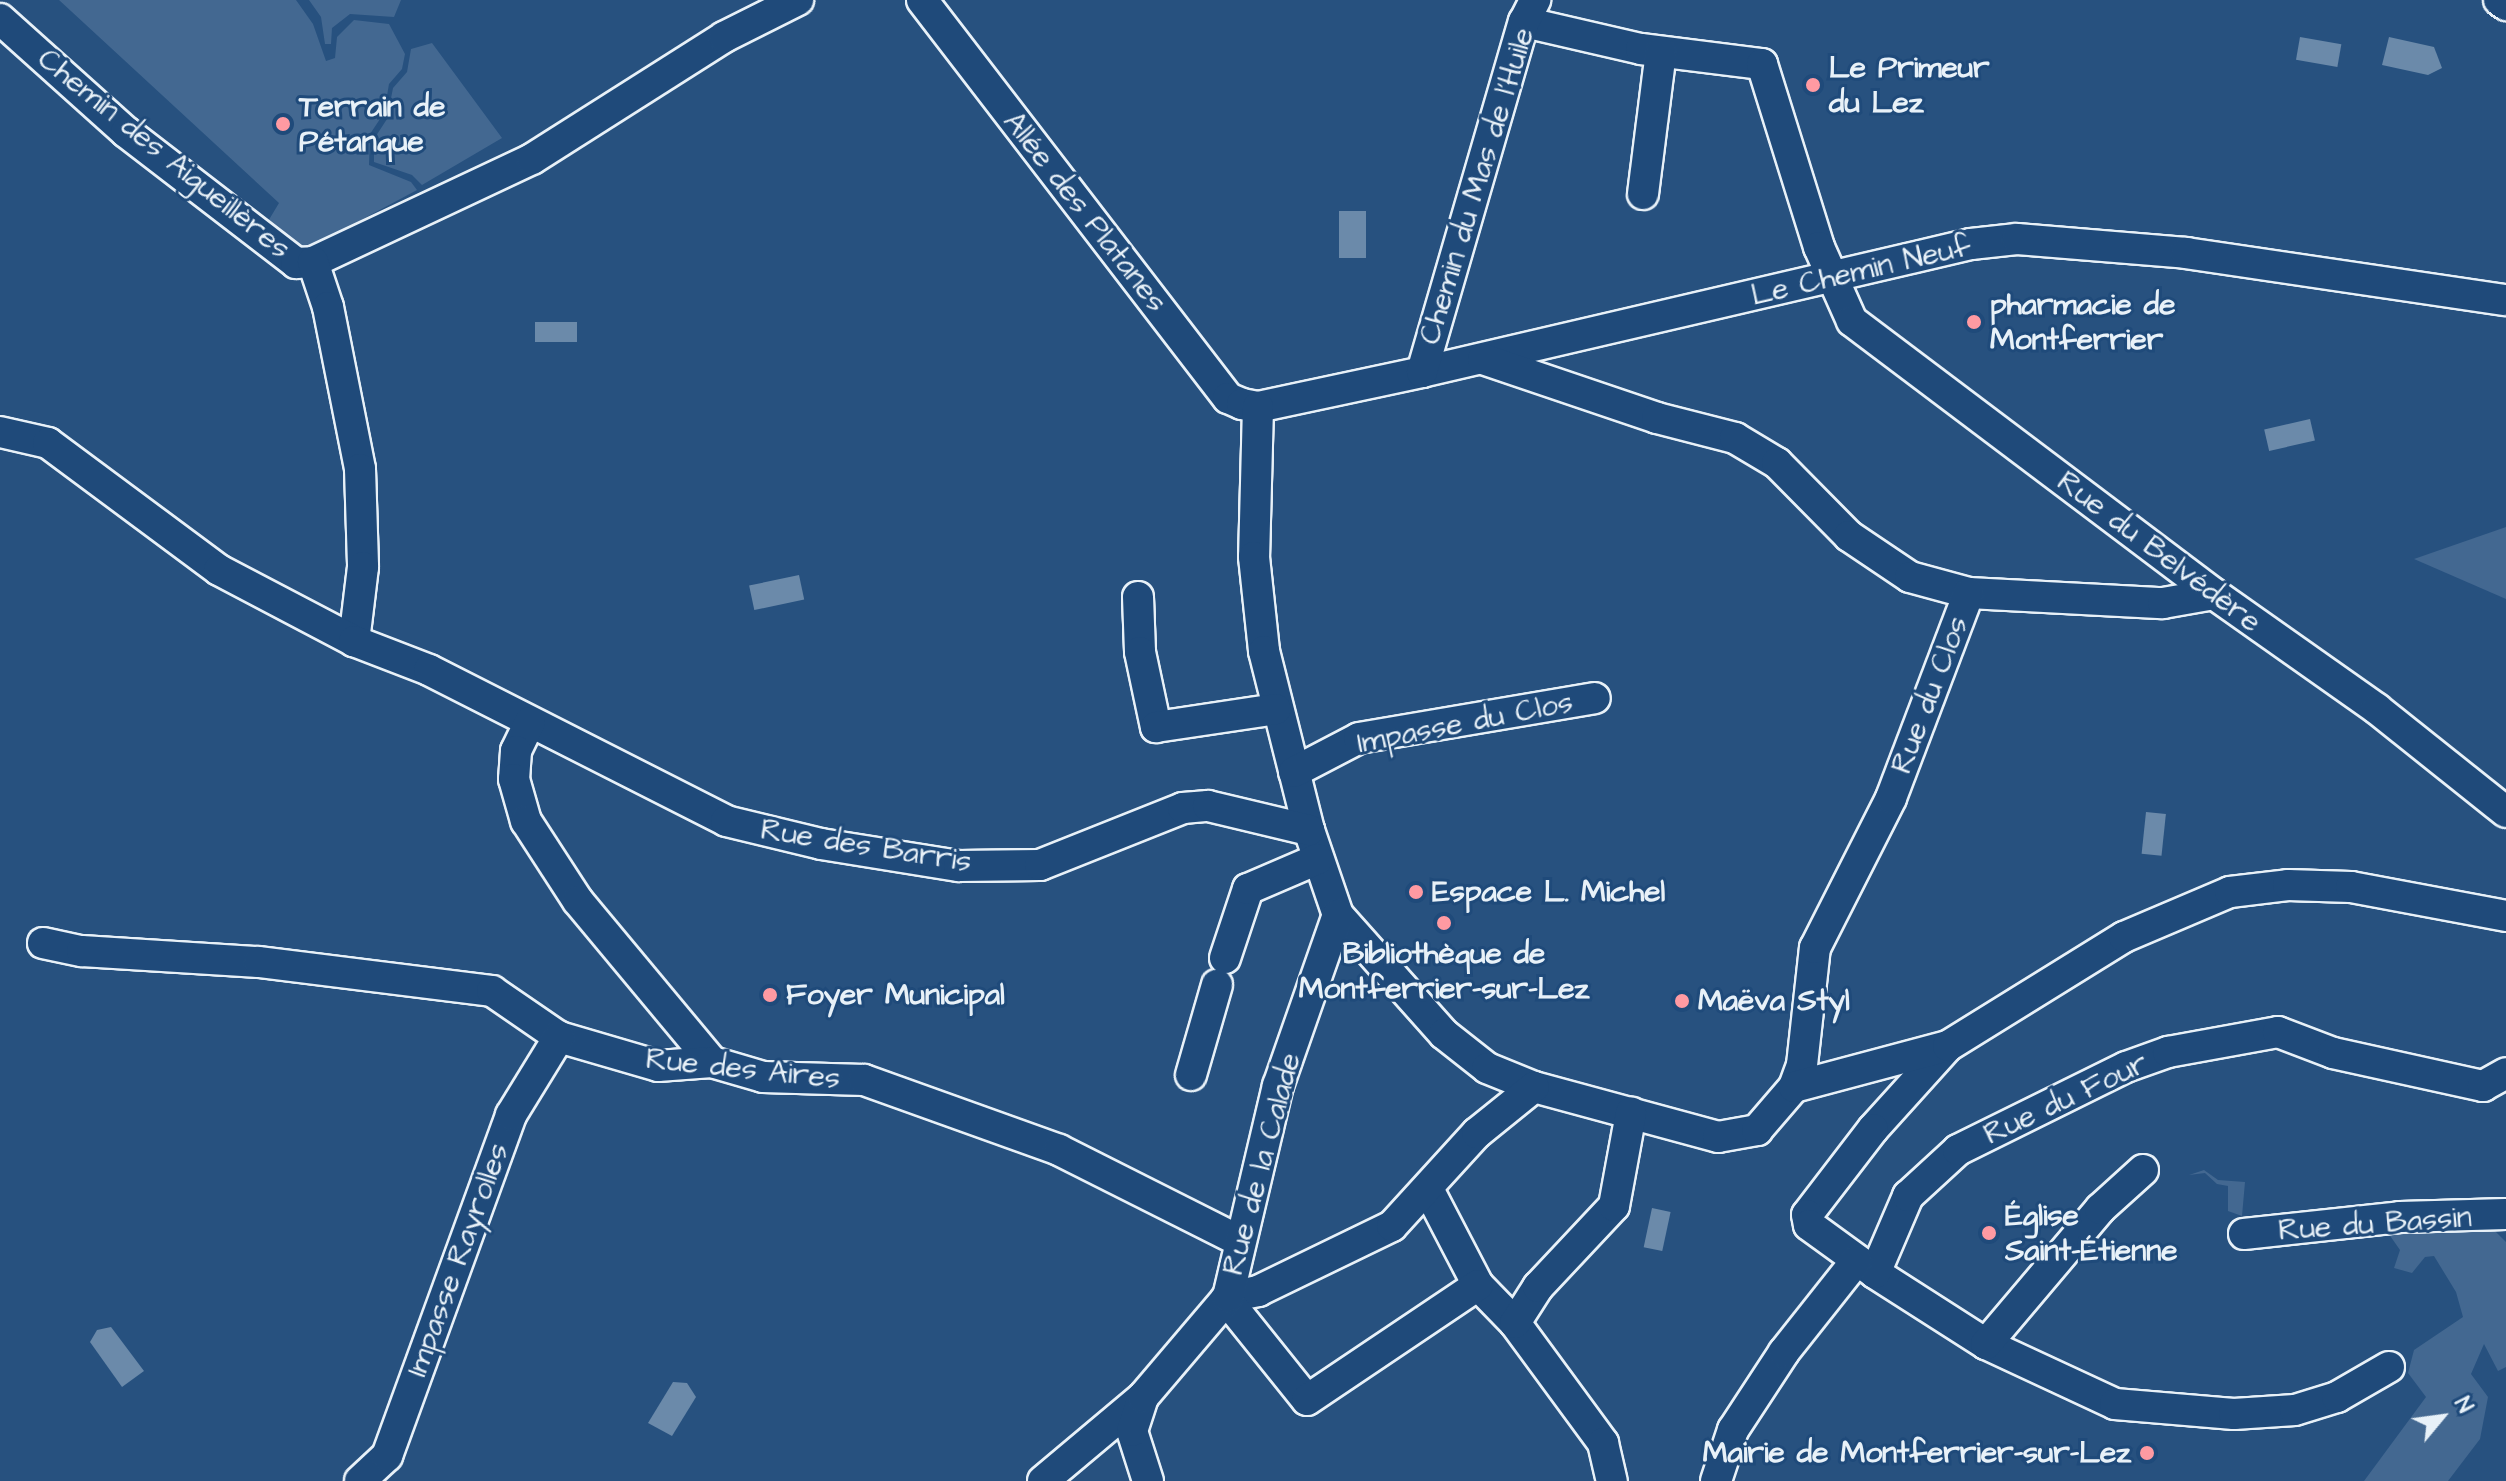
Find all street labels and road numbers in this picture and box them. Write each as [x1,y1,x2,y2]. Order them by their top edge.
street label: Chemin du Mas de l'Huile [1412,23,1542,349]
street label: Chemin des Aigueillères [30,41,298,267]
street label: Allée des Platanes [996,105,1174,319]
street label: Le Chemin Neuf [1748,228,1974,314]
street label: Rue du Belvédère [2050,464,2268,640]
street label: Rue du Clos [1884,611,1976,779]
street label: Impasse du Clos [1354,684,1576,762]
street label: Rue des Barris [758,812,974,880]
street label: Rue des Aires [644,1041,842,1097]
street label: Rue du Four [1978,1045,2154,1153]
street label: Rue de la Calade [1215,1049,1309,1279]
street label: Impasse Rayrolles [399,1139,517,1381]
street label: Rue du Bassin [2277,1199,2473,1249]

